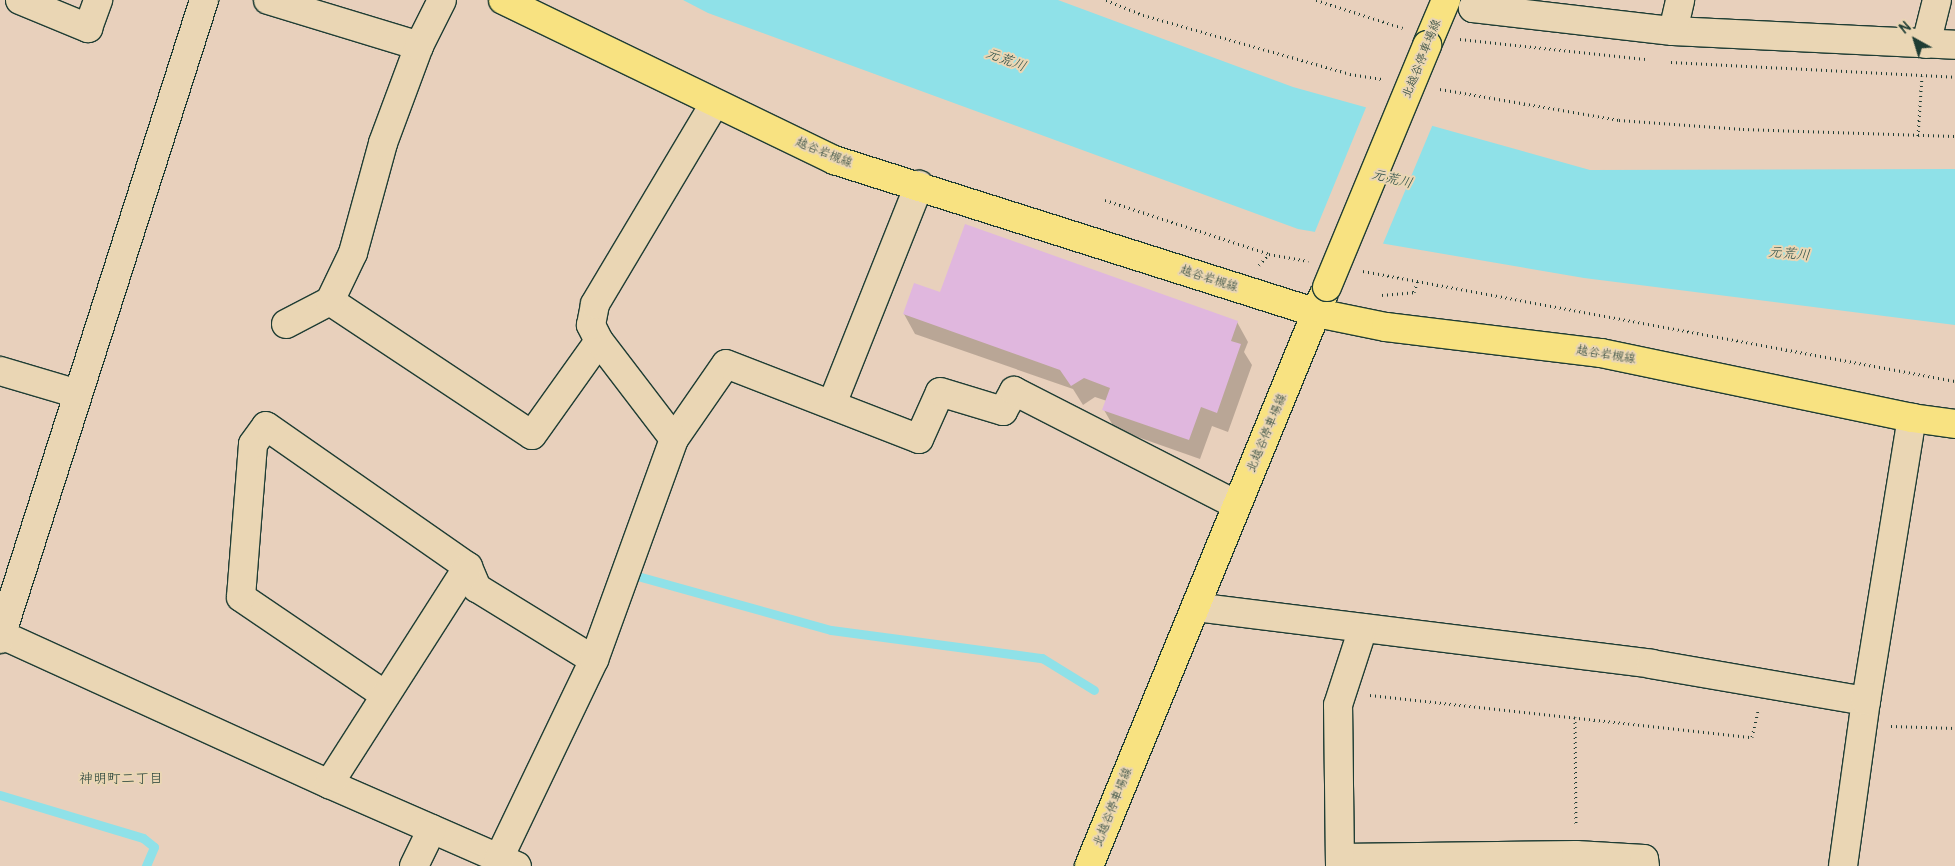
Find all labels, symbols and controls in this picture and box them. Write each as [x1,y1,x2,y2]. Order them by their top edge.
north arrow [1890,15,1940,65]
street label: 北越谷停車場線 [1400,17,1444,101]
text: N [1896,18,1914,38]
water label: 元荒川 [983,45,1029,75]
street label: 越谷岩槻線 [793,135,855,171]
water label: 元荒川 [1370,166,1414,192]
water label: 元荒川 [1767,244,1811,264]
street label: 越谷岩槻線 [1178,263,1240,295]
street label: 越谷岩槻線 [1575,343,1637,367]
street label: 北越谷停車場線 [1244,392,1290,474]
street label: 北越谷停車場線 [1091,765,1135,849]
district label: 神明町二丁目 [79,771,163,787]

